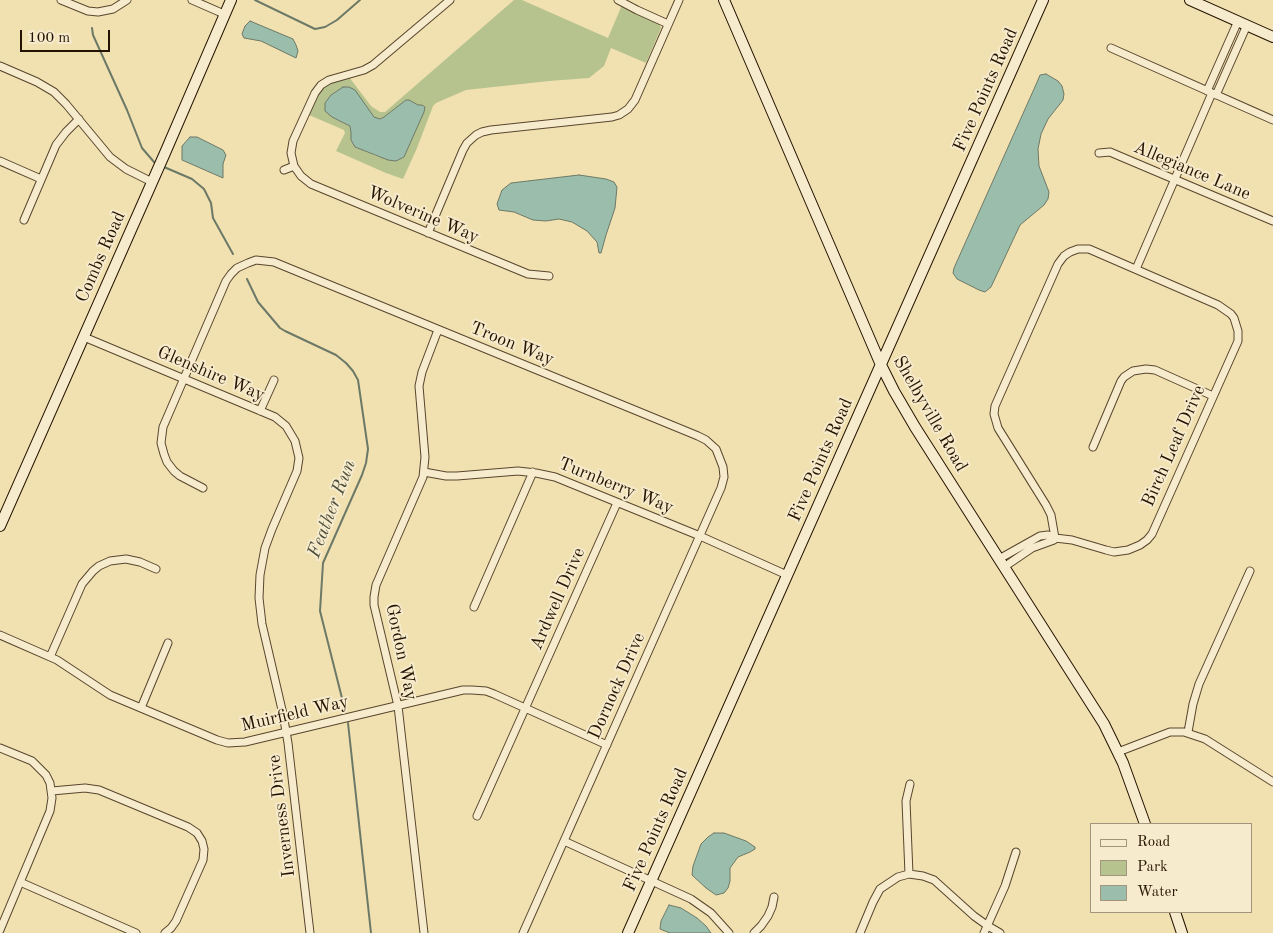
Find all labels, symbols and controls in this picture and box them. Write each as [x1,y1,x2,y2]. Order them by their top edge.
scale bar [22,20,112,52]
street label: Five Points Road [949,25,1023,155]
text: 100 m [28,31,70,46]
street label: Allegiance Lane [1130,137,1254,205]
street label: Wolverine Way [364,182,482,248]
street label: Combs Road [71,208,131,306]
street label: Troon Way [467,317,557,371]
street label: Glenshire Way [154,342,268,406]
street label: Shelbyville Road [888,352,972,476]
street label: Birch Leaf Drive [1138,382,1210,510]
street label: Five Points Road [784,395,858,525]
street label: Turnberry Way [555,453,677,519]
water label: Feather Run [303,457,361,561]
street label: Ardwell Drive [526,544,590,654]
street label: Gordon Way [380,602,422,702]
street label: Dornock Drive [584,629,650,743]
street label: Muirfield Way [239,691,351,737]
street label: Inverness Drive [264,754,300,878]
street label: Five Points Road [619,765,693,895]
legend [1090,823,1253,913]
text: Road [1137,835,1170,850]
text: Park [1137,860,1168,875]
text: Water [1137,885,1178,900]

